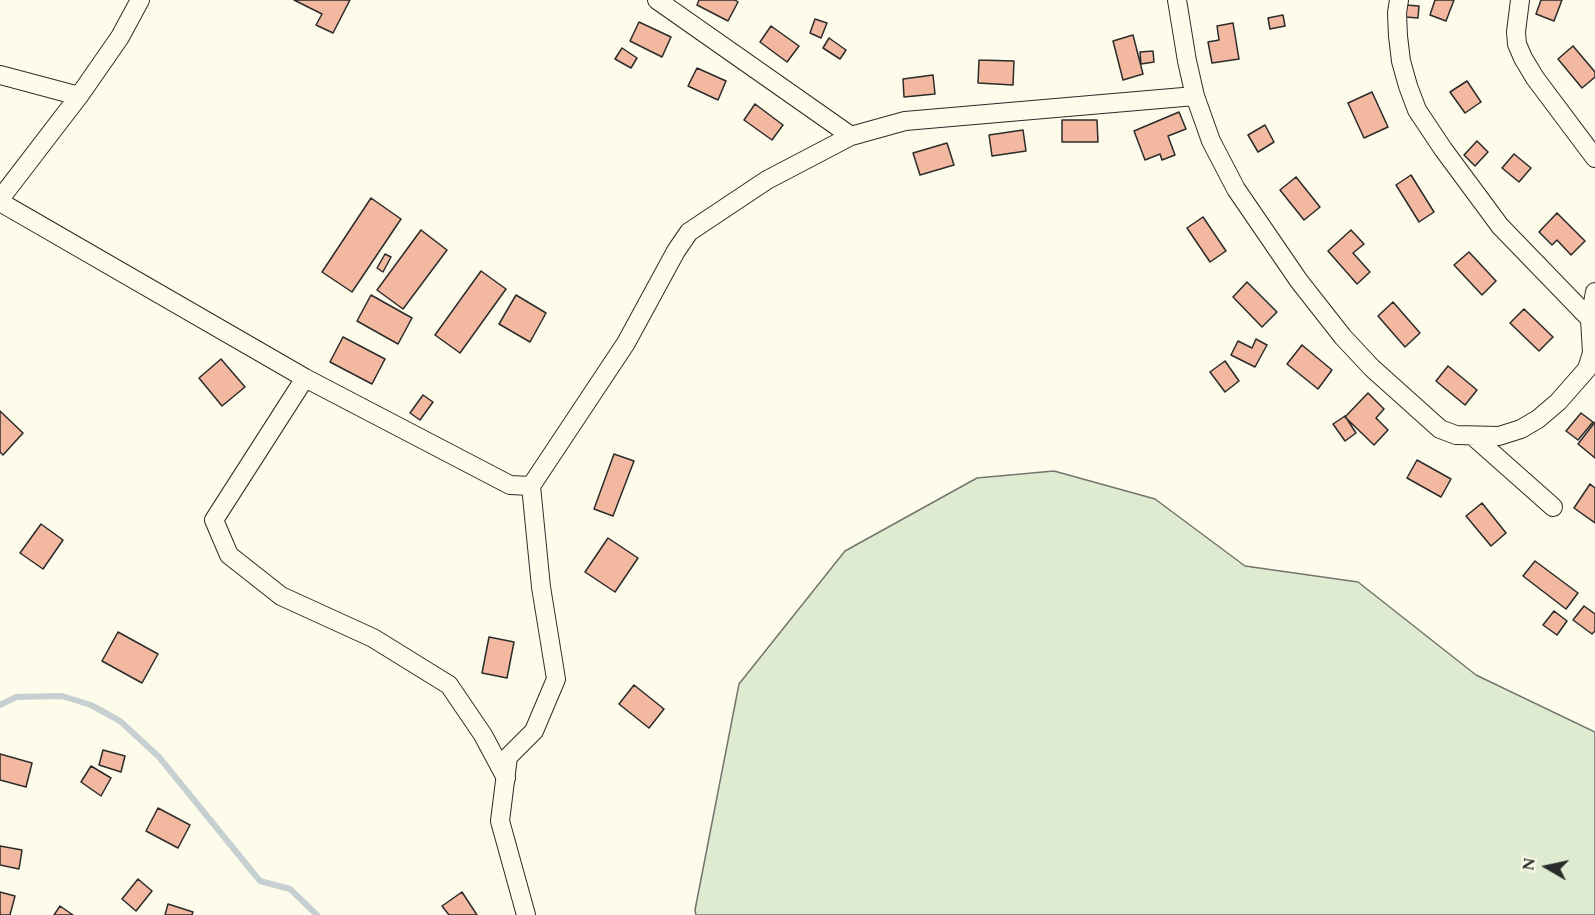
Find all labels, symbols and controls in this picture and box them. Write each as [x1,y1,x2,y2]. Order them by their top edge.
north arrow [1517,837,1577,897]
text: N [1516,856,1542,873]

